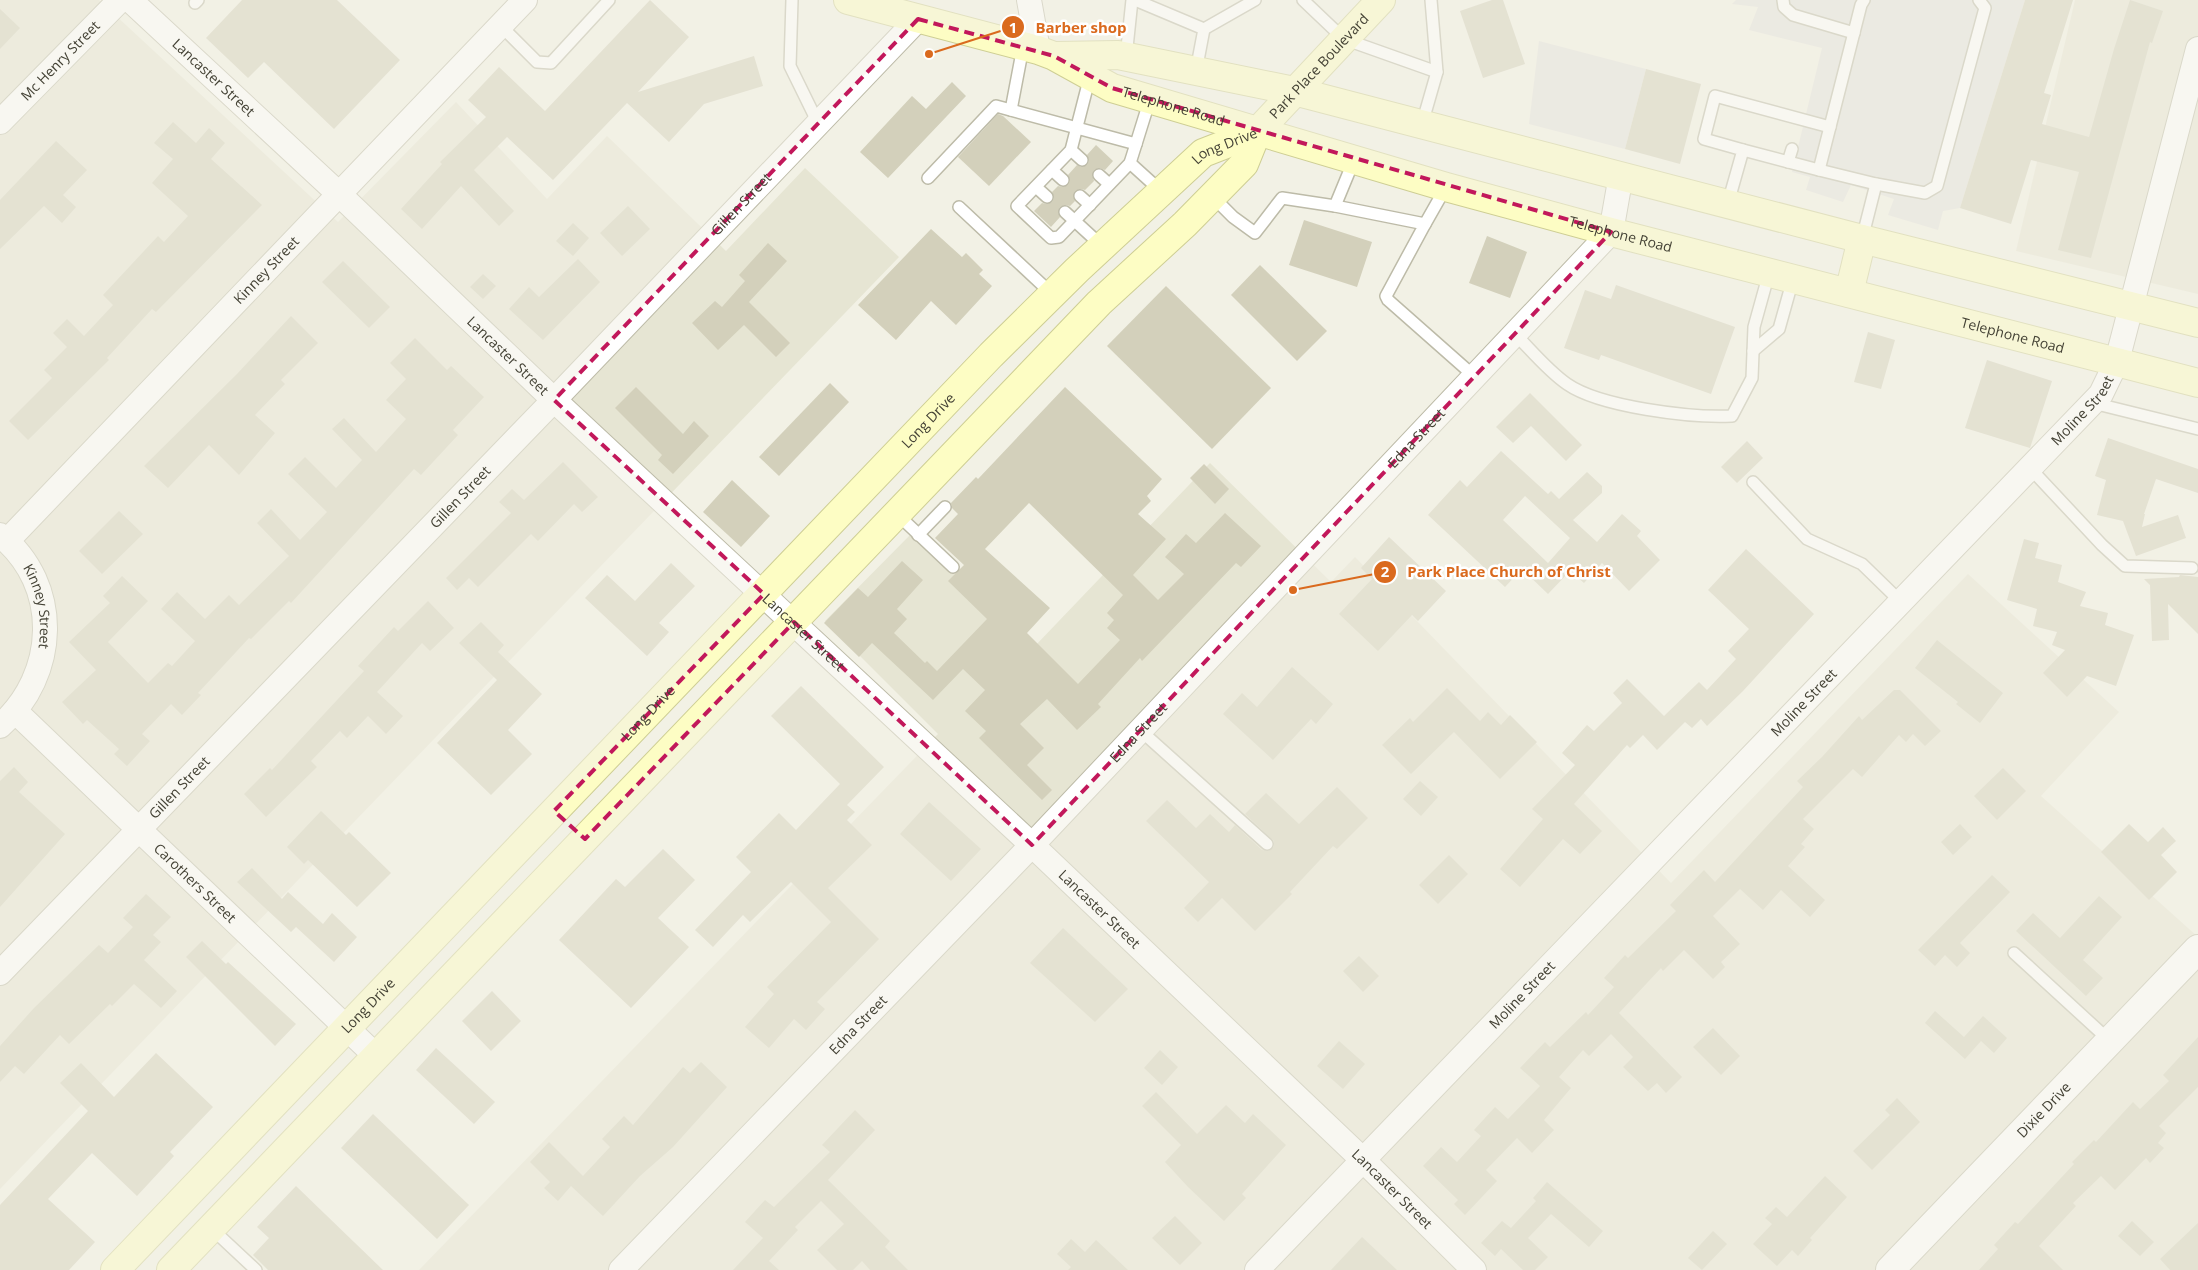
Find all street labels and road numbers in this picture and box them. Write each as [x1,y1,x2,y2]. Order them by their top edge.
street label: Park Place Boulevard [1264,9,1372,122]
street label: Mc Henry Street [16,16,104,105]
street label: Lancaster Street [168,34,259,120]
street label: Telephone Road [1120,82,1227,130]
street label: Long Drive [1187,123,1260,168]
street label: Gillen Street [706,168,775,239]
street label: Telephone Road [1567,211,1674,256]
street label: Kinney Street [229,232,303,308]
street label: Lancaster Street [463,312,553,399]
street label: Telephone Road [1959,312,2067,357]
street label: Moline Street [2047,372,2118,449]
street label: Long Drive [897,388,959,452]
street label: Edna Street [1383,404,1449,472]
street label: Gillen Street [425,461,494,532]
street label: Kinney Street [19,560,55,650]
street label: Lancaster Street [759,589,849,675]
street label: Moline Street [1766,664,1841,740]
street label: Long Drive [617,681,679,745]
street label: Edna Street [1105,698,1171,766]
street label: Gillen Street [144,752,214,823]
street label: Carothers Street [150,839,241,927]
street label: Lancaster Street [1055,865,1145,952]
street label: Moline Street [1485,957,1559,1033]
street label: Long Drive [337,973,399,1037]
street label: Edna Street [825,991,891,1058]
street label: Dixie Drive [2012,1077,2075,1141]
street label: Lancaster Street [1348,1144,1437,1233]

